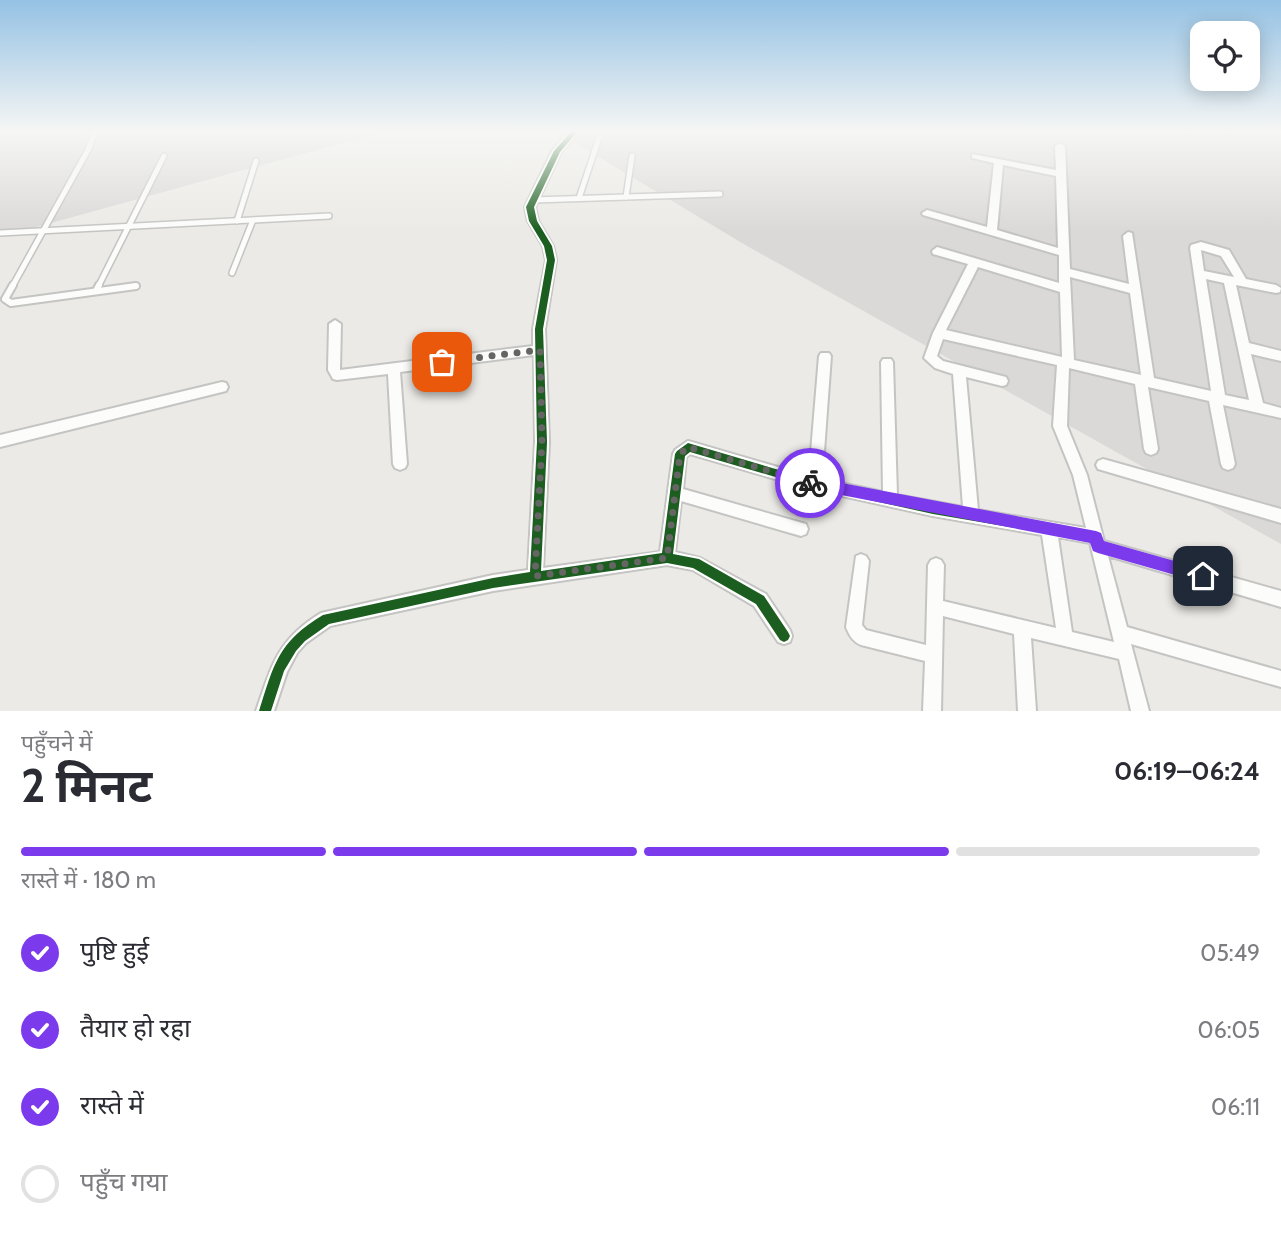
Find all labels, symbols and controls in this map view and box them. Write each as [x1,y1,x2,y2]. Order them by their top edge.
map controls [1190,21,1260,91]
button: locate [1190,21,1260,91]
pin [412,332,472,392]
icon: bag [423,343,461,381]
courier [775,448,845,518]
icon: bike [791,464,829,502]
pin [1173,546,1233,606]
icon: home [1184,557,1222,595]
text: पहुँचने में [21,729,93,757]
text: 06:19–06:24 [1114,755,1260,787]
text: 2 मिनट [21,758,152,814]
text: रास्ते में · 180 m [21,866,156,894]
icon: check [21,934,59,972]
text: पुष्टि हुई [80,935,149,967]
text: 05:49 [1200,939,1260,967]
icon: check [21,1011,59,1049]
text: तैयार हो रहा [80,1012,191,1044]
text: 06:05 [1198,1016,1260,1044]
icon: check [21,1088,59,1126]
text: रास्ते में [80,1089,144,1121]
text: 06:11 [1211,1093,1260,1121]
text: पहुँच गया [80,1166,167,1198]

